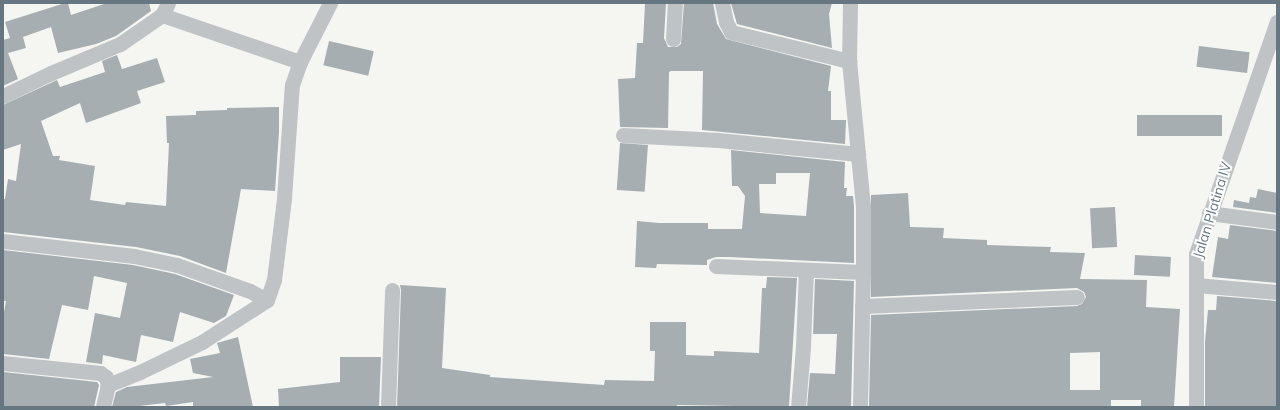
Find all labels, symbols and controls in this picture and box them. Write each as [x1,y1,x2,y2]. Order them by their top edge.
street label: Jalan Platina IV [1189,160,1235,260]

